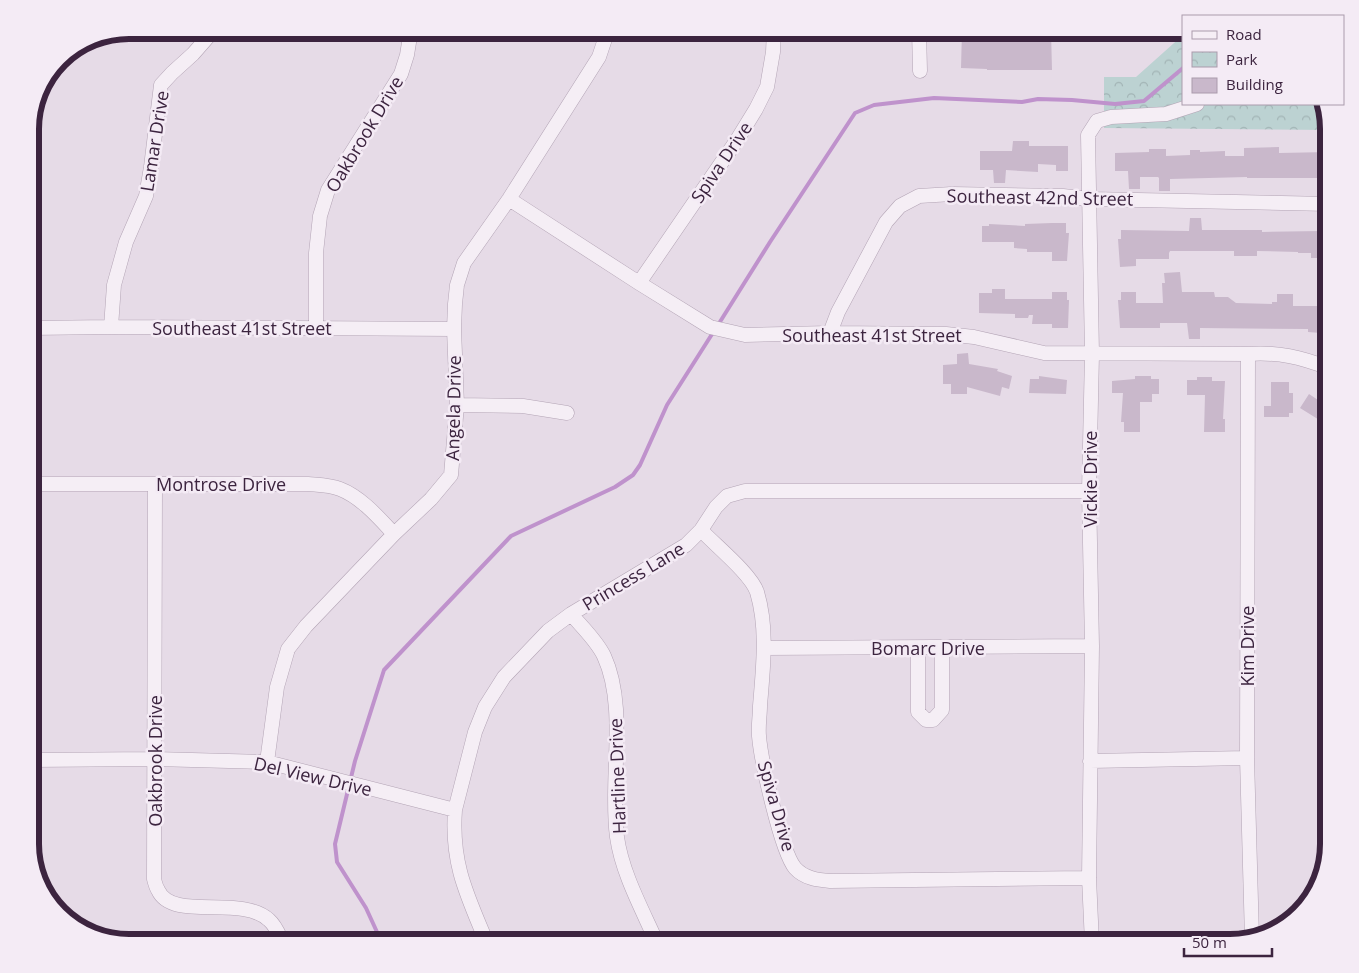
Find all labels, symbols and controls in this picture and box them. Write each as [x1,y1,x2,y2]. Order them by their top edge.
legend [1182,15,1344,105]
text: Road [1226,24,1262,44]
text: Park [1226,49,1257,69]
street label: Oakbrook Drive [320,71,408,197]
text: Building [1226,74,1283,94]
street label: Lamar Drive [134,89,174,193]
street label: Spiva Drive [685,117,757,207]
street label: Southeast 42nd Street [947,183,1133,211]
street label: Southeast 41st Street [152,316,332,340]
street label: Southeast 41st Street [782,323,962,347]
street label: Angela Drive [440,355,466,461]
street label: Vickie Drive [1078,431,1102,527]
street label: Montrose Drive [156,472,286,496]
street label: Princess Lane [578,536,688,616]
street label: Kim Drive [1235,606,1259,686]
street label: Bomarc Drive [871,636,985,660]
street label: Oakbrook Drive [143,695,167,827]
street label: Hartline Drive [603,718,631,834]
street label: Del View Drive [252,751,374,801]
street label: Spiva Drive [753,758,801,854]
scale bar [1184,926,1272,958]
text: 50 m [1192,932,1227,952]

